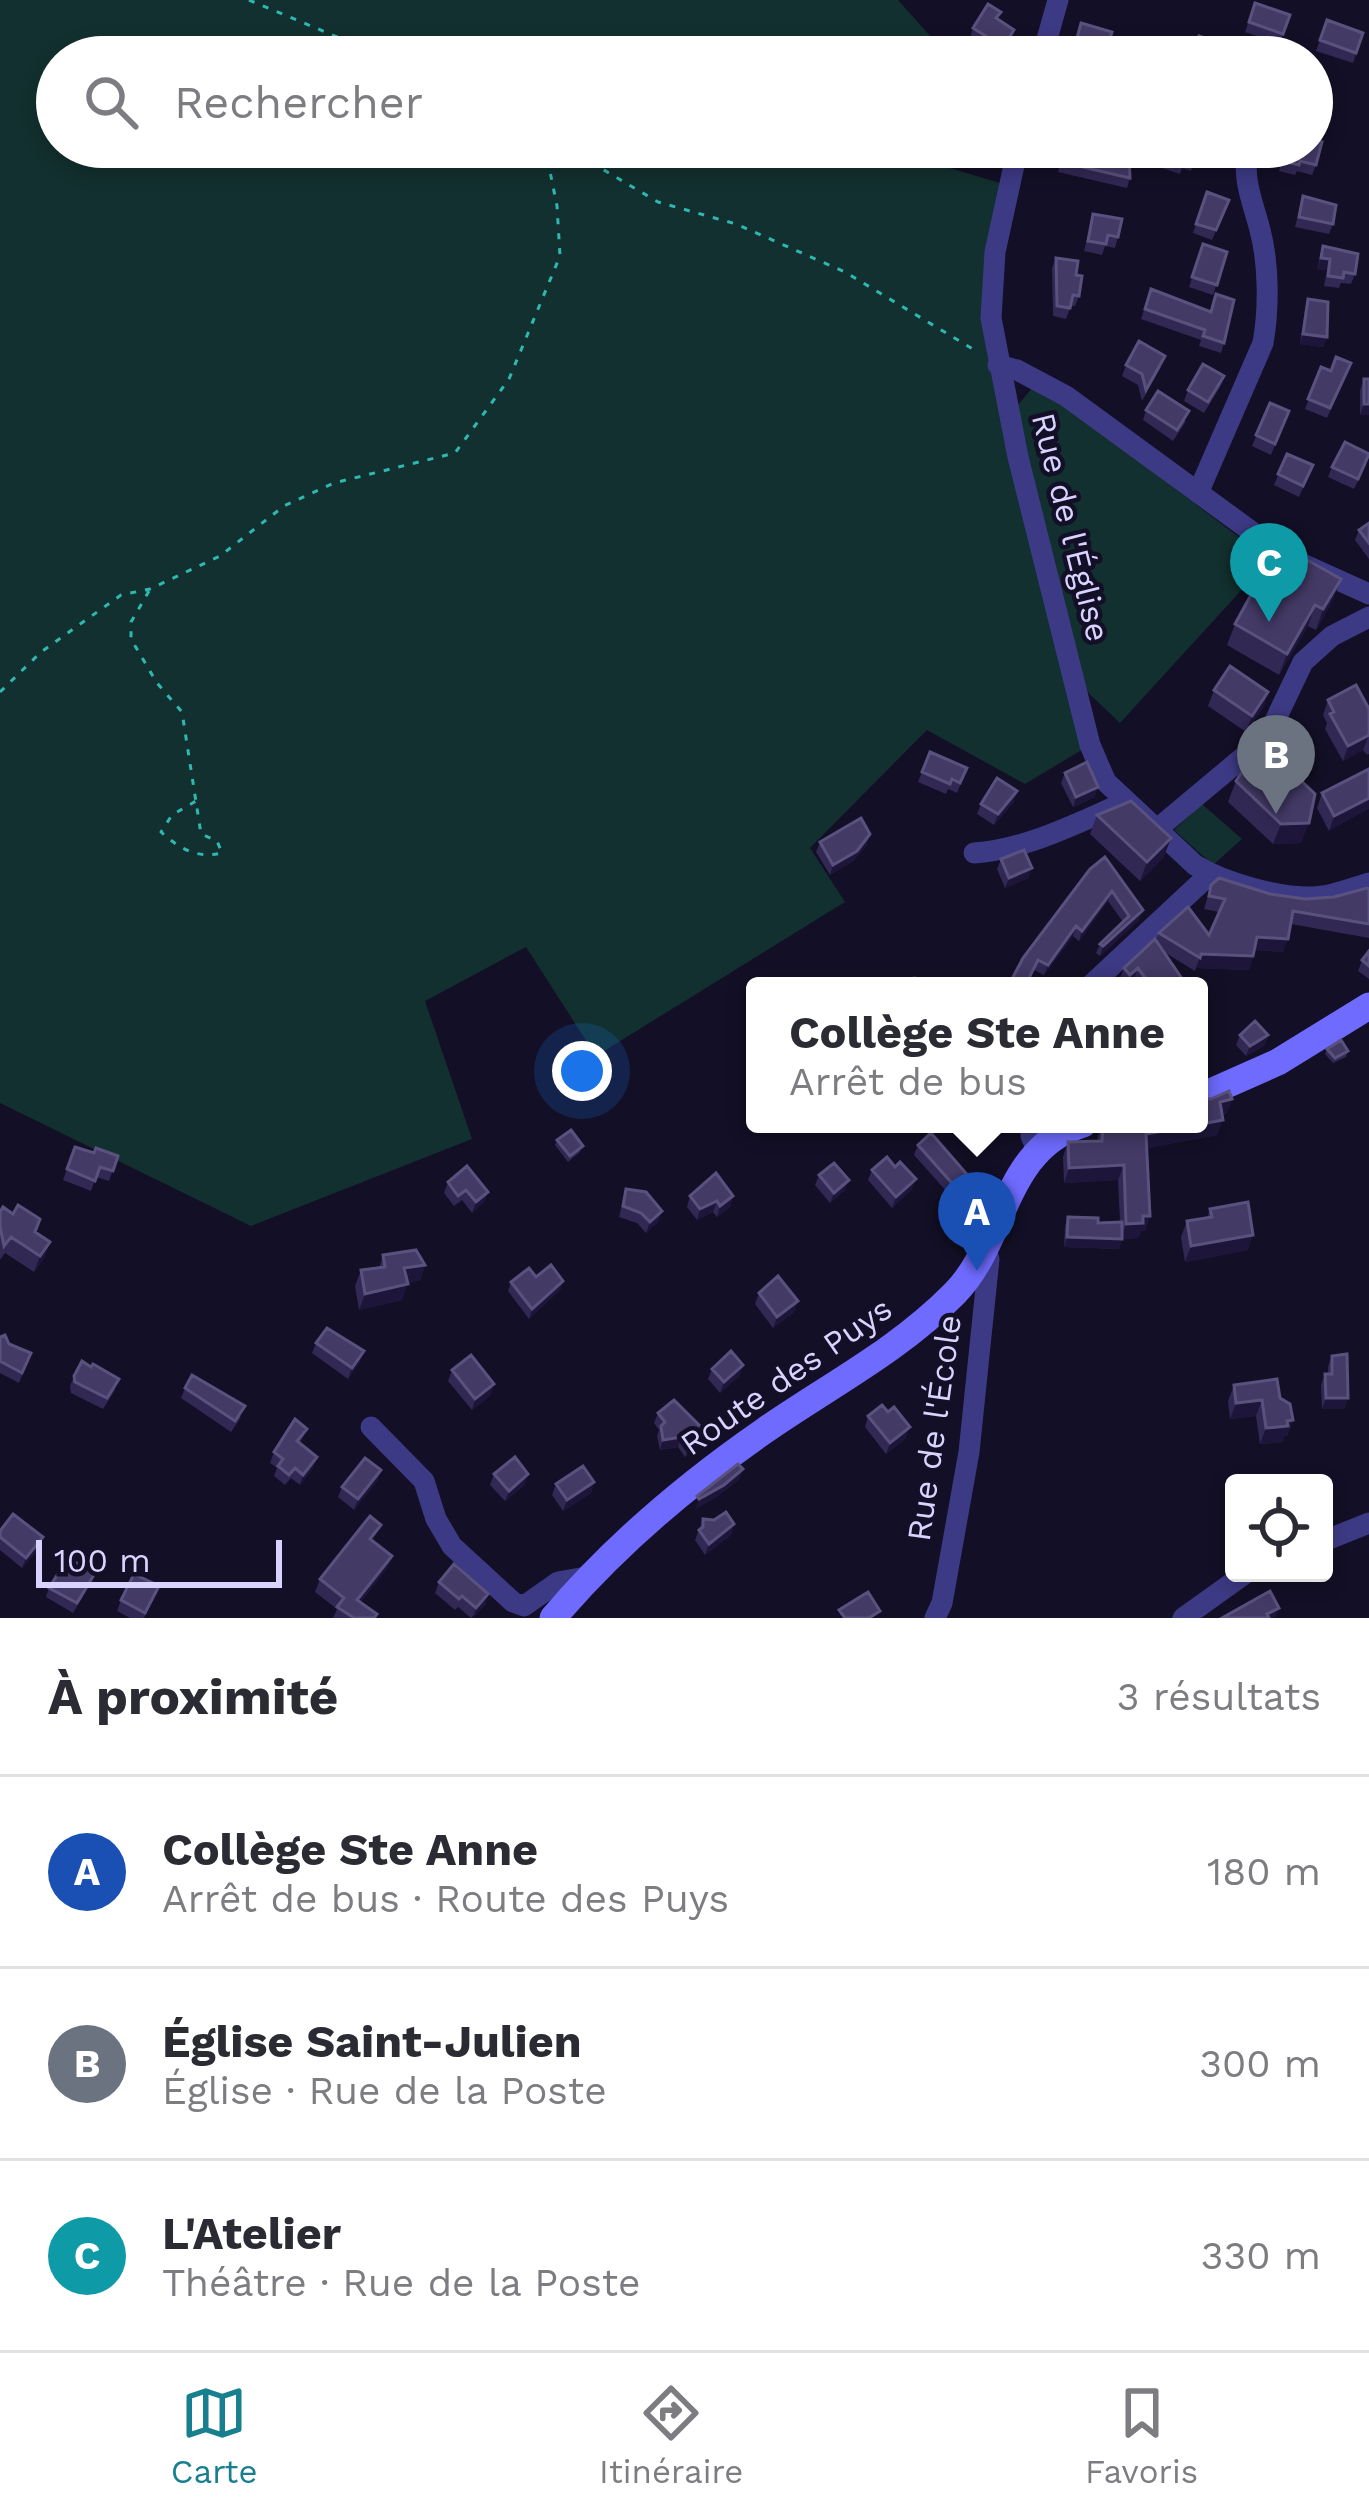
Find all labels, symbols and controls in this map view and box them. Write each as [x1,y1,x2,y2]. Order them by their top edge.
search box [36,36,1333,168]
icon: search [78,69,144,135]
text: Rechercher [174,76,423,129]
street label: Rue de l'Église [1024,409,1118,645]
pin: C [1230,523,1308,622]
pin: B [1237,715,1315,814]
popup [746,977,1208,1133]
text: Collège Ste Anne [789,1006,1165,1059]
your location [552,1041,612,1101]
text: Arrêt de bus [789,1059,1027,1104]
pin: A [938,1172,1016,1271]
street label: Route des Puys [673,1289,899,1463]
street label: Rue de l'École [899,1312,969,1544]
map controls [1225,1474,1333,1582]
button: locate [1225,1474,1333,1582]
scale bar [36,1534,282,1587]
text: 100 m [54,1541,151,1580]
text: À proximité [48,1667,338,1726]
text: 3 résultats [1117,1674,1321,1719]
text: Collège Ste Anne [162,1823,538,1876]
text: A [74,1849,100,1894]
text: 180 m [1207,1849,1321,1894]
text: Arrêt de bus · Route des Puys [162,1876,729,1921]
text: Église Saint-Julien [162,2015,582,2068]
text: B [74,2041,100,2086]
text: 300 m [1199,2041,1321,2086]
text: Église · Rue de la Poste [162,2068,607,2113]
text: L'Atelier [162,2207,341,2260]
text: C [74,2233,100,2278]
text: 330 m [1201,2233,1321,2278]
text: Théâtre · Rue de la Poste [162,2260,641,2305]
tab: Carte [171,2380,257,2491]
tab: Itinéraire [599,2380,743,2491]
tab: Favoris [1085,2380,1198,2491]

